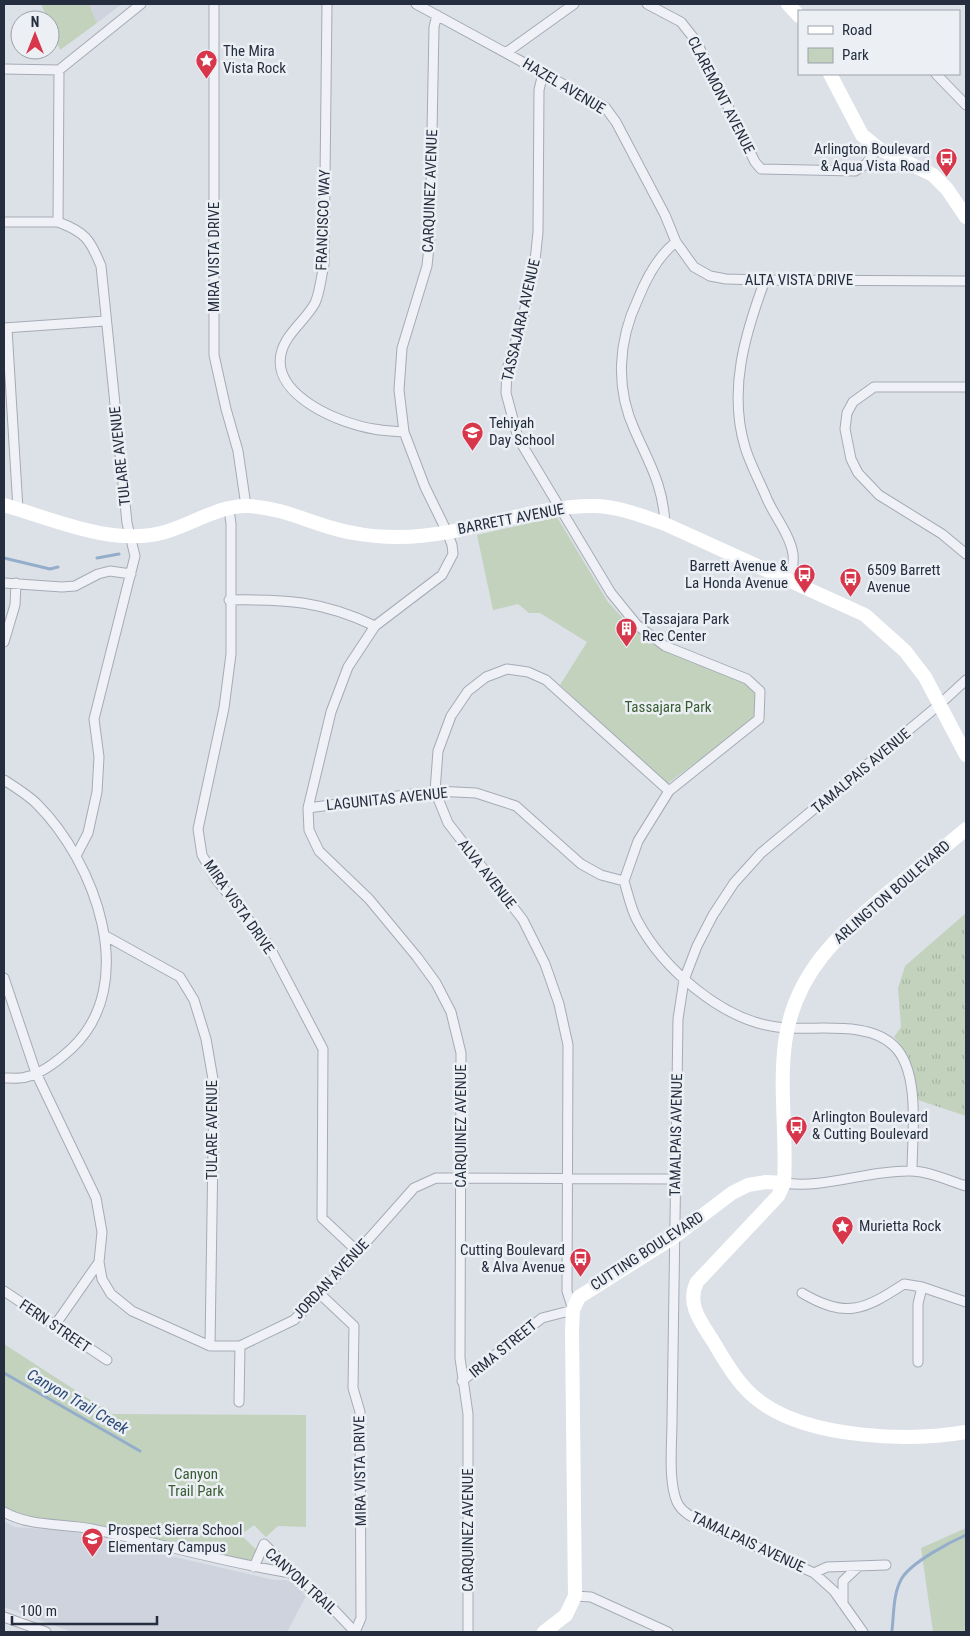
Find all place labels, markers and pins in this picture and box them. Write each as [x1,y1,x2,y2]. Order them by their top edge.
place label: The Mira Vista Rock [223,42,286,77]
place icon: The Mira Vista Rock [195,48,219,79]
place label: Arlington Boulevard & Aqua Vista Road [814,140,930,175]
bus stop icon: Arlington Boulevard & Aqua Vista Road [934,146,958,177]
place label: Tehiyah Day School [489,414,555,449]
school or university icon: Tehiyah Day School [461,420,485,451]
place label: Barrett Avenue & La Honda Avenue [685,557,789,592]
place label: 6509 Barrett Avenue [867,561,940,596]
bus stop icon: Barrett Avenue & La Honda Avenue [792,563,816,594]
bus stop icon: 6509 Barrett Avenue [839,567,863,598]
place label: Tassajara Park Rec Center [642,610,729,645]
building icon: Tassajara Park Rec Center [614,616,638,647]
place label: Arlington Boulevard & Cutting Boulevard [812,1108,929,1143]
bus stop icon: Arlington Boulevard & Cutting Boulevard [784,1114,808,1145]
place icon: Murietta Rock [831,1214,855,1245]
place label: Murietta Rock [859,1217,942,1235]
place label: Cutting Boulevard & Alva Avenue [460,1241,565,1276]
bus stop icon: Cutting Boulevard & Alva Avenue [569,1247,593,1278]
place label: Prospect Sierra School Elementary Campus [108,1521,243,1556]
school or university icon: Prospect Sierra School Elementary Campus [80,1527,104,1558]

